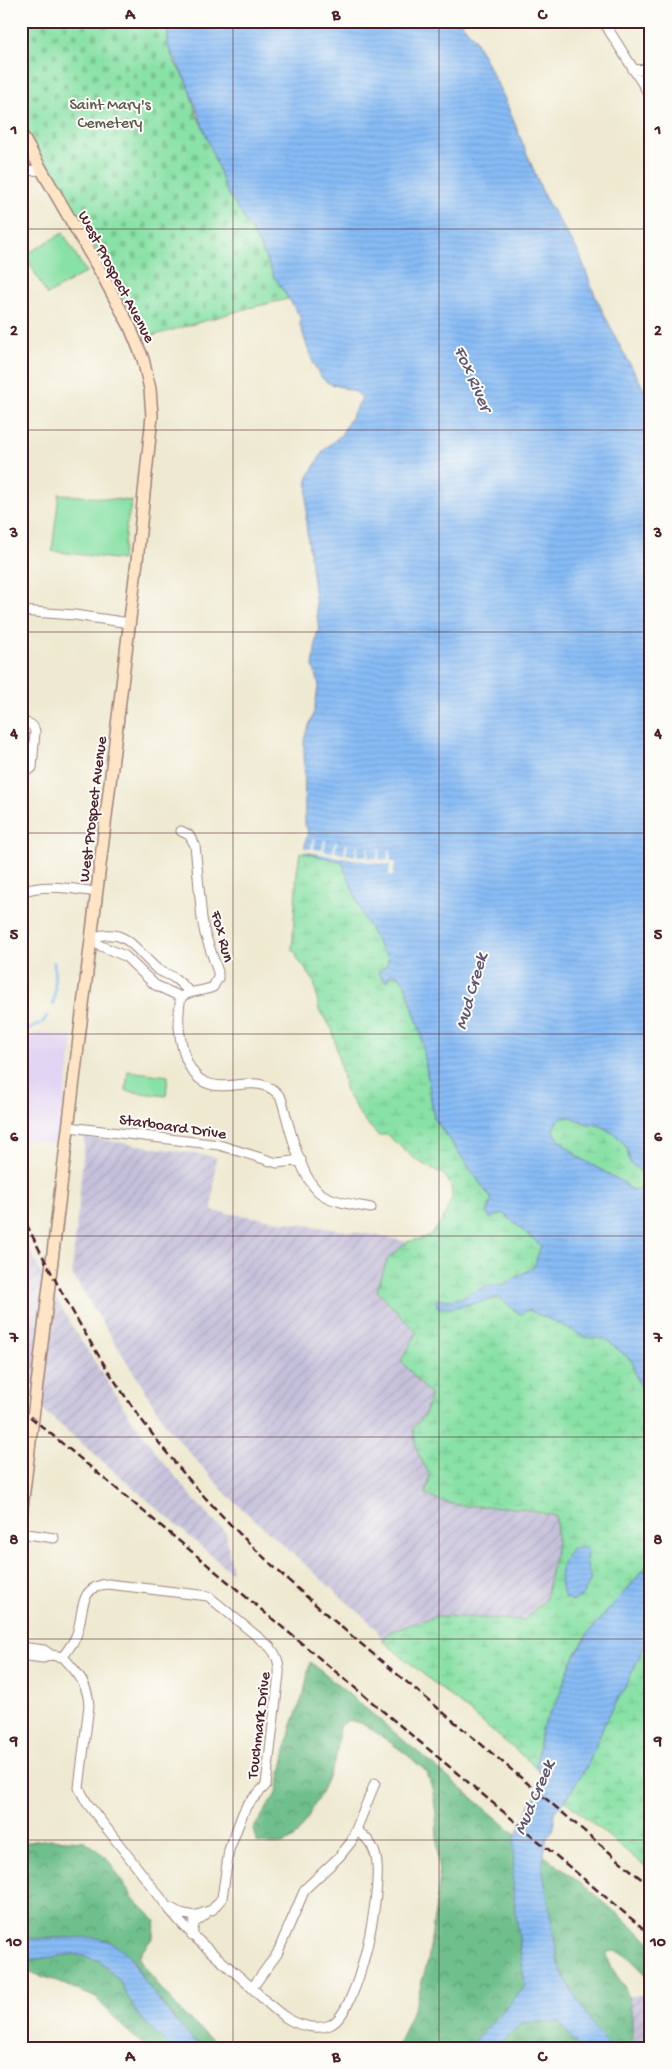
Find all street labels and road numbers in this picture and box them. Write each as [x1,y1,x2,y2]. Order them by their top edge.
street label: West Prospect Avenue [72,208,158,348]
street label: West Prospect Avenue [76,735,113,883]
street label: Fox Run [204,908,237,965]
street label: Starboard Drive [118,1112,228,1145]
street label: Touchmark Drive [244,1670,277,1781]

